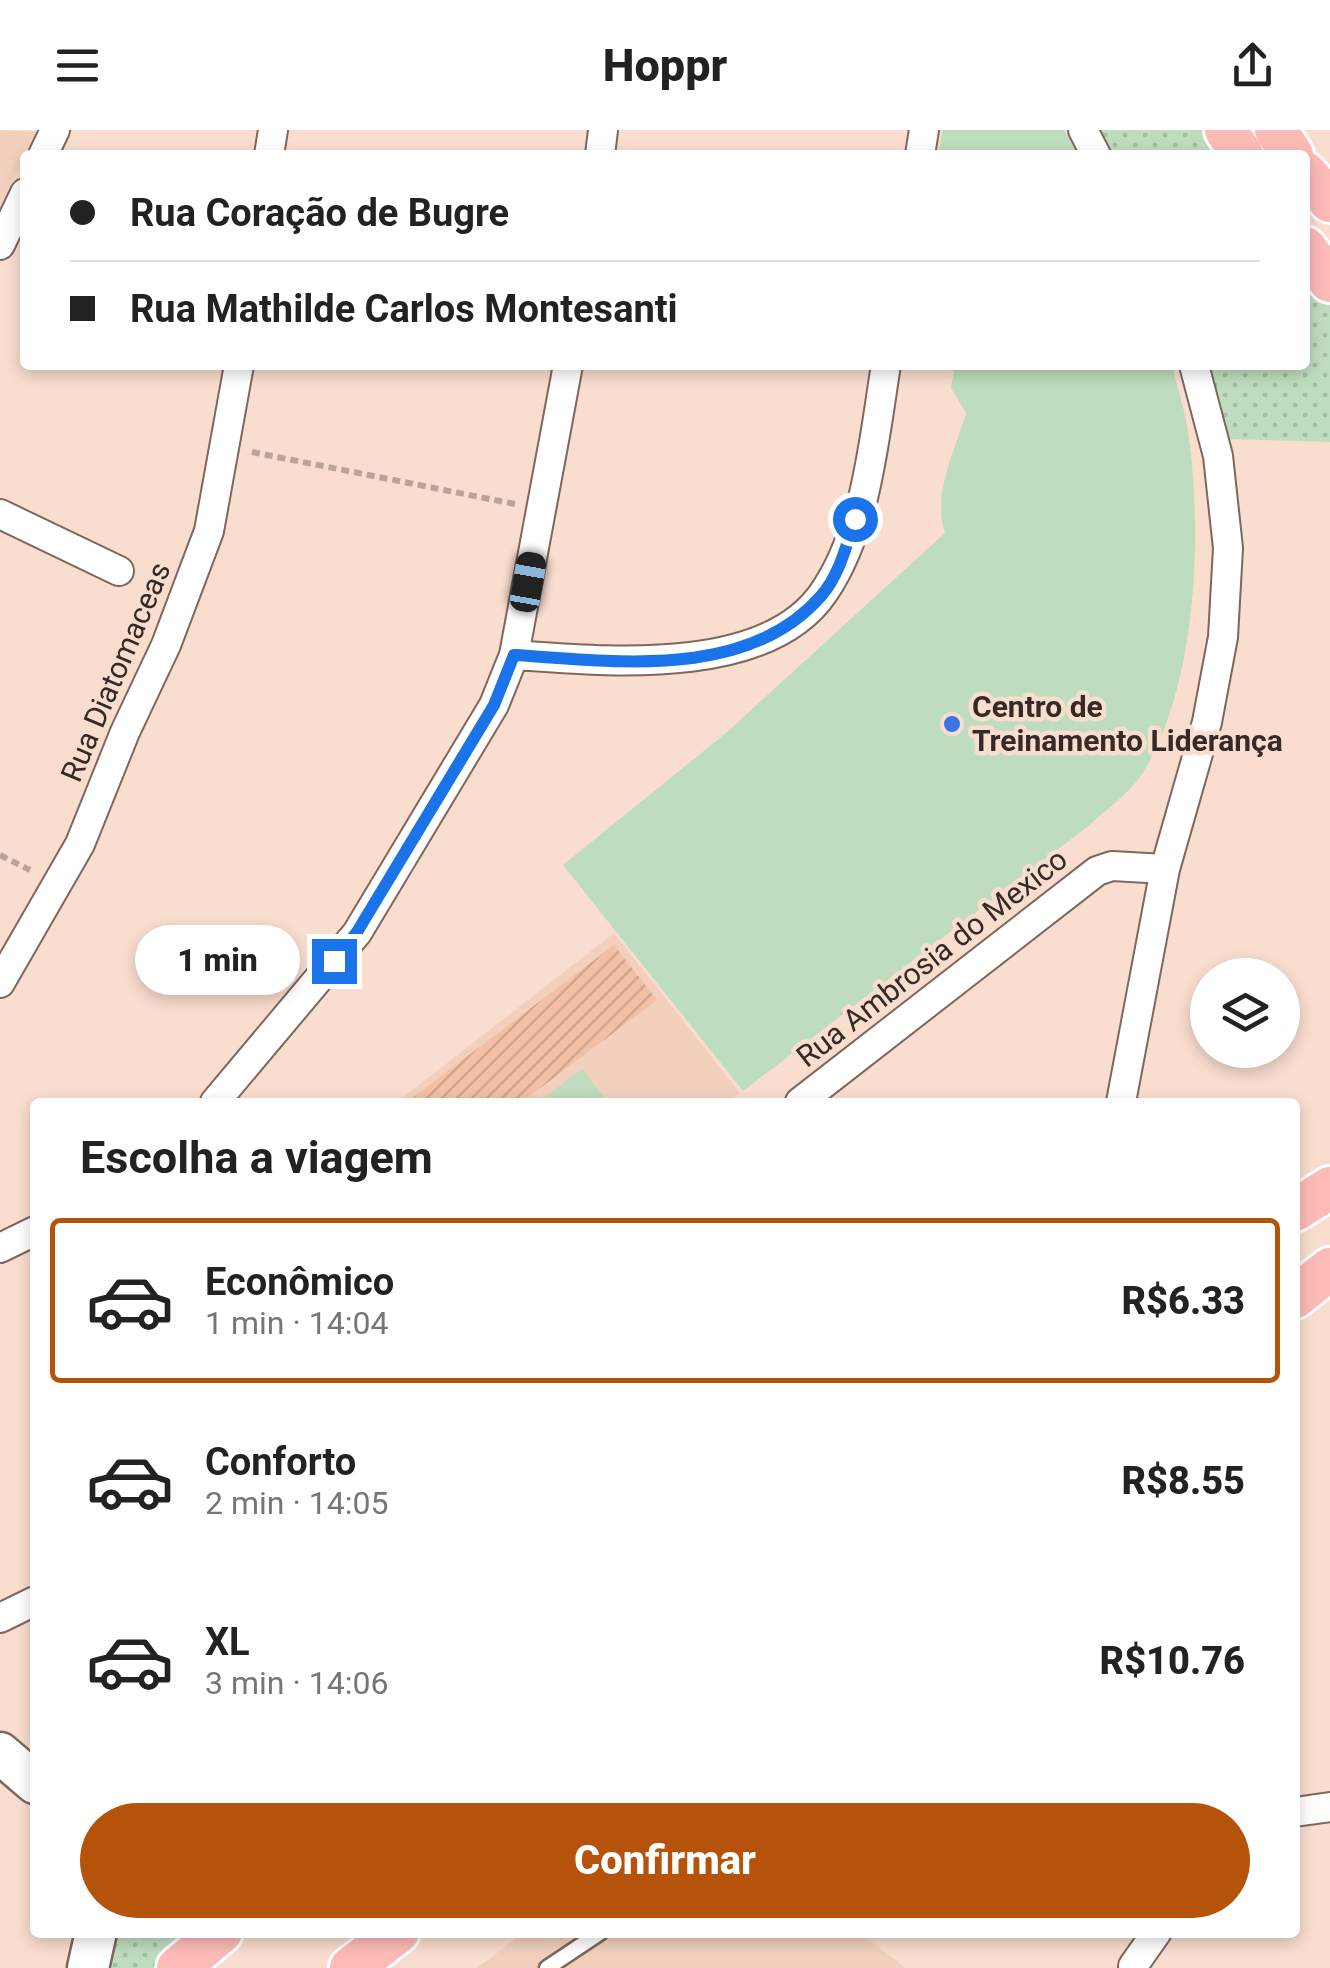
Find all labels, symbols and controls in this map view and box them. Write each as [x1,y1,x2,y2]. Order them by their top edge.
icon: menu [50,38,105,93]
icon: share [1225,38,1280,93]
text: Hoppr [603,39,727,92]
text: Rua Coração de Bugre [130,191,509,235]
text: Rua Mathilde Carlos Montesanti [130,287,678,331]
route start [833,497,878,542]
car [508,550,548,614]
street label: Rua Diatomaceas [54,557,178,787]
place label: Centro de Treinamento Liderança [972,689,1283,758]
marker: Centro de Treinamento Liderança [941,713,963,735]
street label: Rua Ambrosia do Mexico [789,841,1074,1074]
callout: 1 min [134,926,299,996]
route end [312,939,357,984]
text: 1 min [177,941,258,979]
map controls [1190,958,1300,1068]
button: layers [1190,958,1300,1068]
text: Escolha a viagem [80,1131,433,1184]
icon: car [85,1256,175,1346]
text: Econômico [205,1260,394,1304]
text: R$6.33 [1122,1279,1245,1323]
text: 1 min · 14:04 [205,1304,388,1342]
icon: car [85,1436,175,1526]
text: Conforto [205,1440,356,1484]
text: R$8.55 [1122,1459,1245,1503]
text: 2 min · 14:05 [205,1484,388,1522]
icon: car [85,1616,175,1706]
text: XL [205,1620,250,1664]
text: R$10.76 [1100,1639,1245,1683]
text: 3 min · 14:06 [205,1664,388,1702]
button: Confirmar [80,1803,1250,1918]

